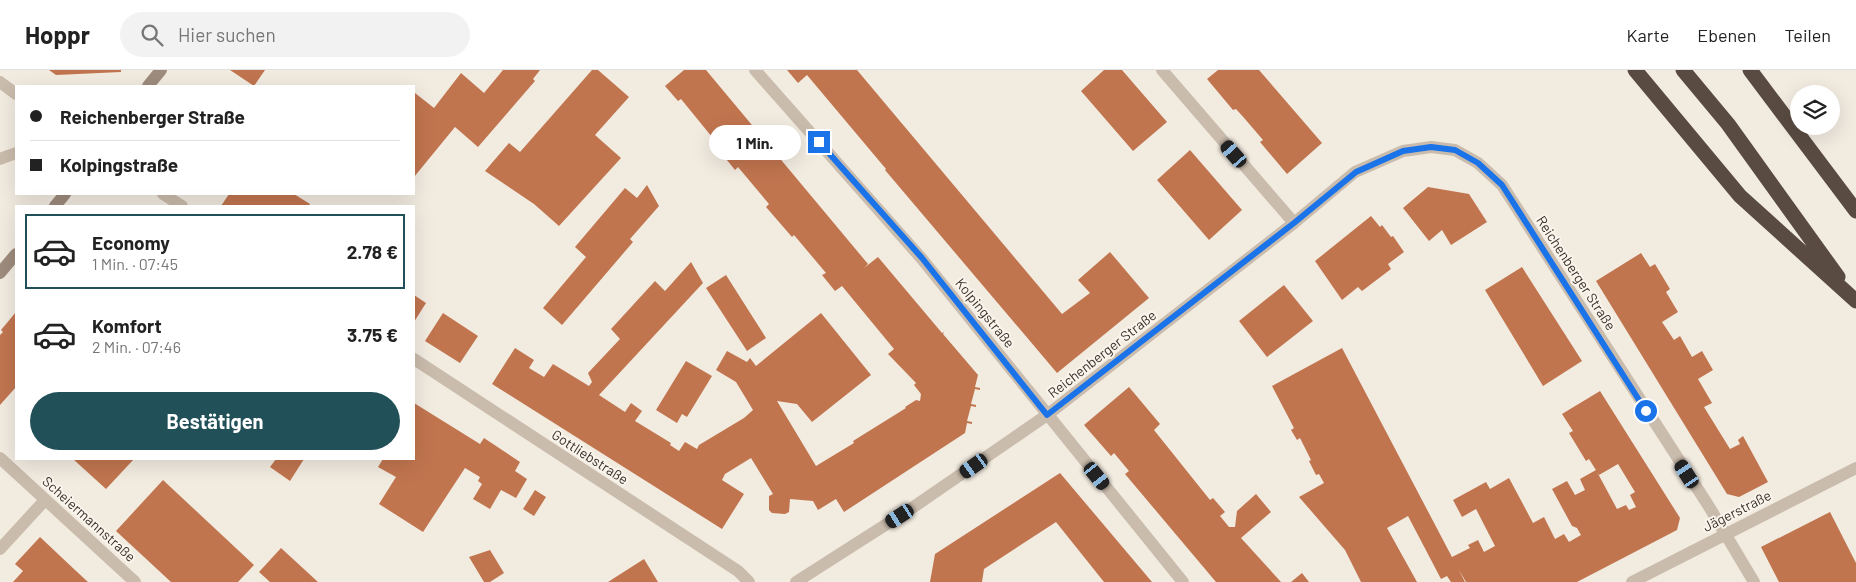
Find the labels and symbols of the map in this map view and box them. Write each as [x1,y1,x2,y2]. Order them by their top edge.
callout: 1 Min. [709,124,802,160]
route end [808,131,830,153]
car [1218,138,1249,170]
street label: Reichenberger Straße [1533,212,1620,333]
street label: Kolpingstraße [952,274,1019,351]
street label: Reichenberger Straße [1044,306,1159,401]
route start [1635,400,1657,422]
street label: Gottliebstraße [549,426,632,488]
car [957,451,990,481]
car [1672,457,1701,491]
car [1081,460,1112,492]
street label: Scheiermannstraße [39,472,139,565]
street label: Jägerstraße [1700,486,1774,535]
car [883,502,916,530]

